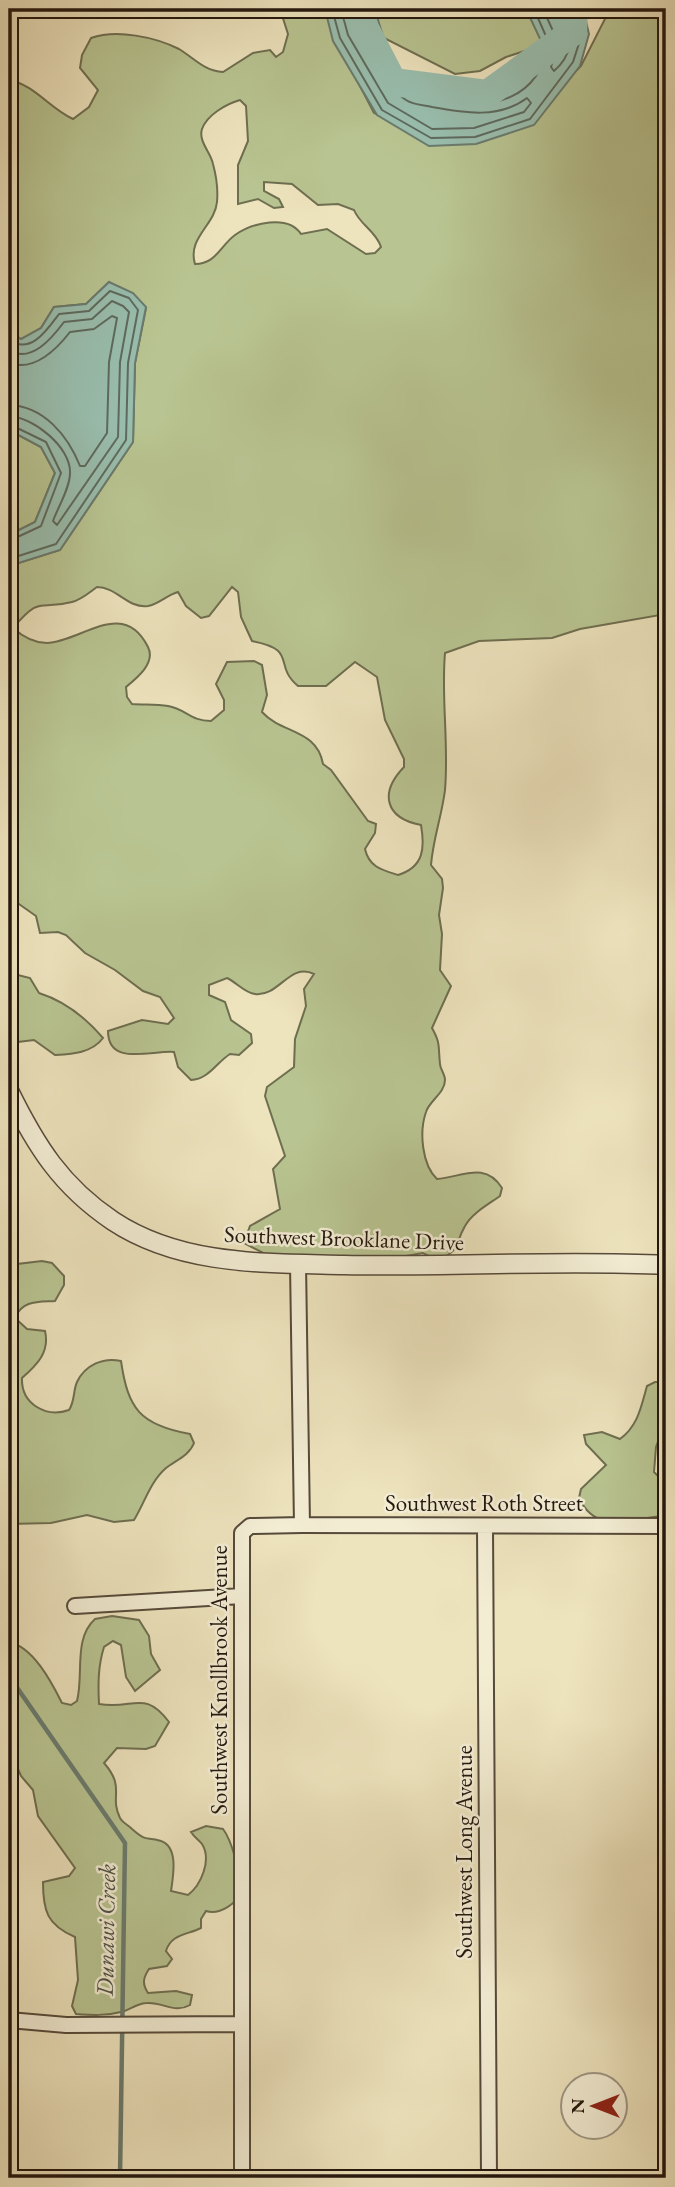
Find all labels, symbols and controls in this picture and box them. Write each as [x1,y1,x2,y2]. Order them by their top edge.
street label: Southwest Brooklane Drive [224,1219,464,1257]
street label: Southwest Roth Street [385,1488,584,1518]
street label: Southwest Knollbrook Avenue [204,1545,234,1815]
street label: Southwest Long Avenue [449,1745,479,1959]
water label: Dunawi Creek [89,1864,122,1997]
north arrow [560,2072,630,2142]
text: N [565,2098,590,2114]

